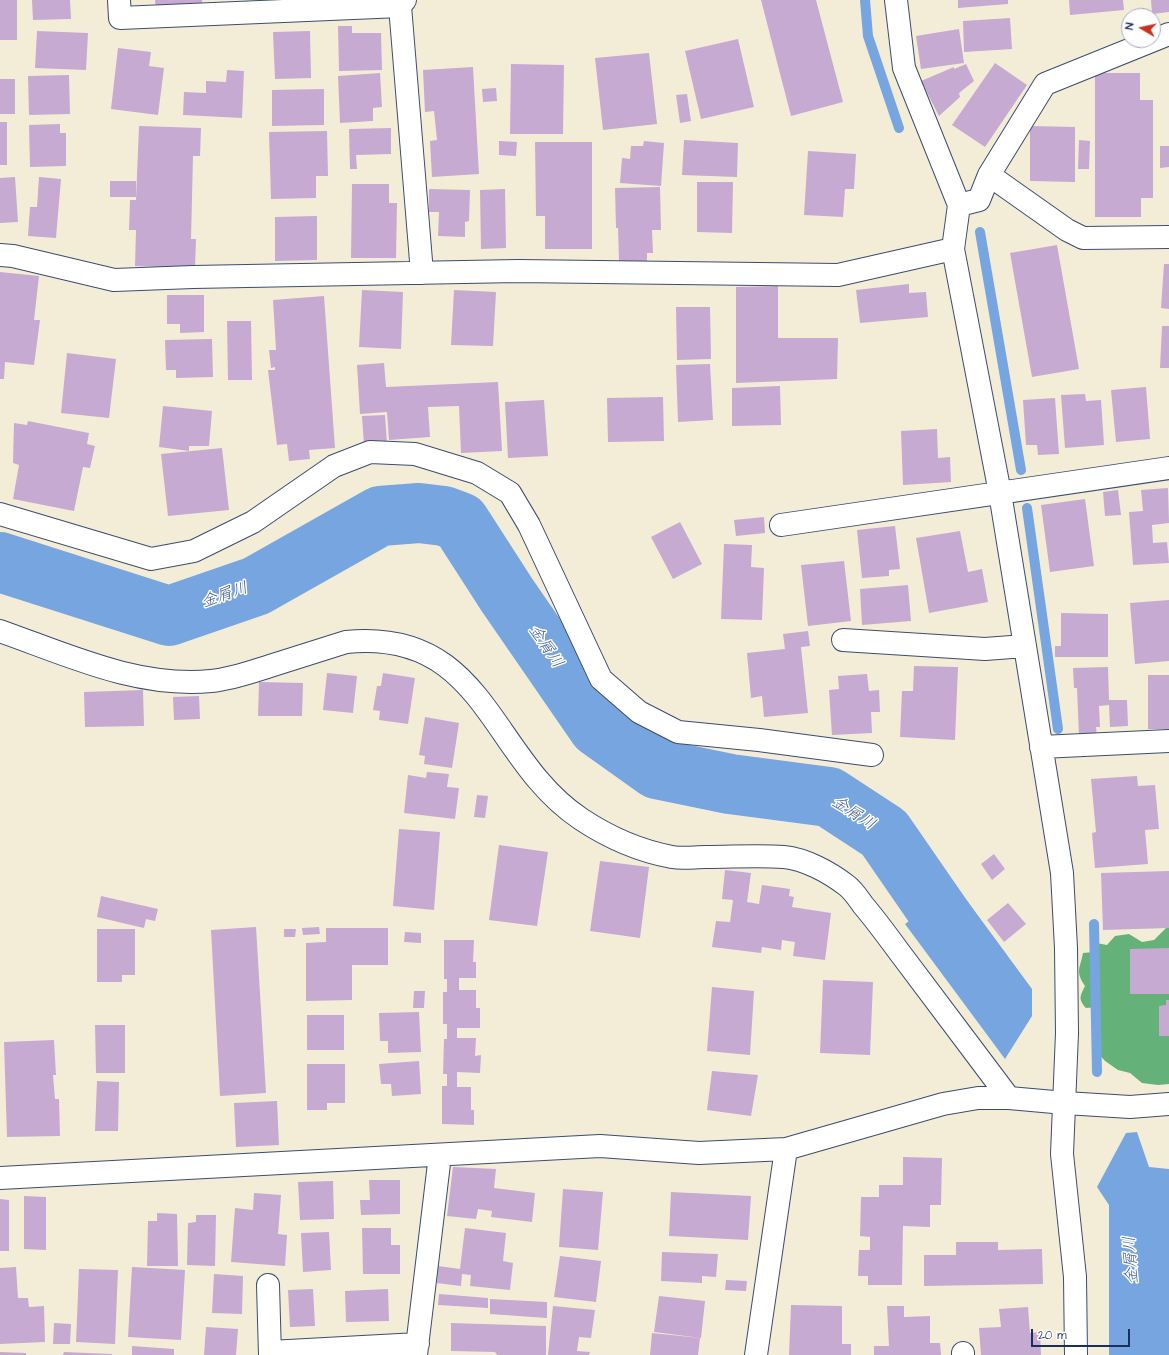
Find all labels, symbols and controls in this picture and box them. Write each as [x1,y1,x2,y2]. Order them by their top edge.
north arrow [1121,8,1161,48]
text: N [1122,22,1138,31]
water label: 金屑川 [199,579,251,613]
water label: 金屑川 [524,622,566,672]
water label: 金屑川 [828,793,878,835]
water label: 金屑川 [1121,1235,1143,1285]
scale bar [1033,1321,1132,1347]
text: 20 m [1038,1327,1067,1344]

